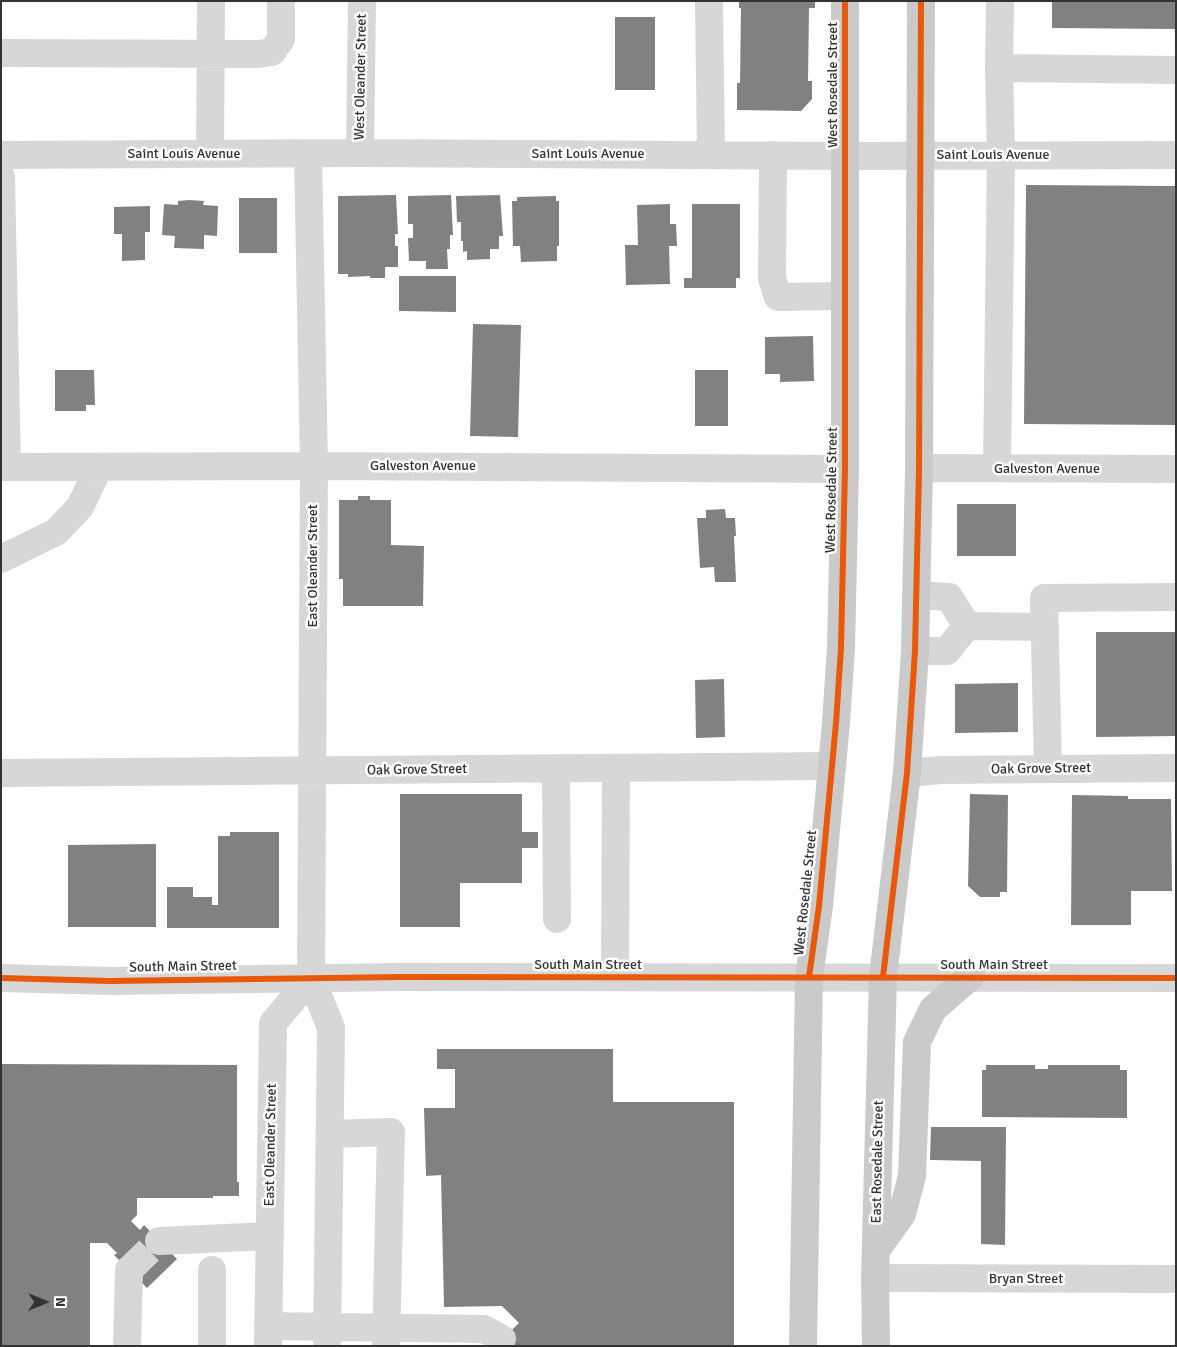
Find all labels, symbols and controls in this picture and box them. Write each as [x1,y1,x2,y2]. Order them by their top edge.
street label: West Oleander Street [351,14,371,140]
street label: West Rosedale Street [825,22,841,148]
street label: Saint Louis Avenue [128,146,240,162]
street label: Saint Louis Avenue [532,146,644,162]
street label: Saint Louis Avenue [937,147,1049,163]
street label: West Rosedale Street [823,427,841,553]
street label: Galveston Avenue [370,458,476,474]
street label: Galveston Avenue [994,461,1100,477]
street label: East Oleander Street [305,504,321,628]
street label: Oak Grove Street [991,760,1091,778]
street label: Oak Grove Street [367,761,467,779]
street label: West Rosedale Street [791,829,821,957]
street label: South Main Street [534,957,642,973]
street label: South Main Street [940,957,1048,973]
street label: South Main Street [129,958,237,976]
street label: East Oleander Street [262,1083,280,1207]
street label: East Rosedale Street [869,1101,887,1223]
street label: Bryan Street [989,1271,1063,1287]
north arrow [20,1277,70,1327]
text: N [52,1297,69,1307]

